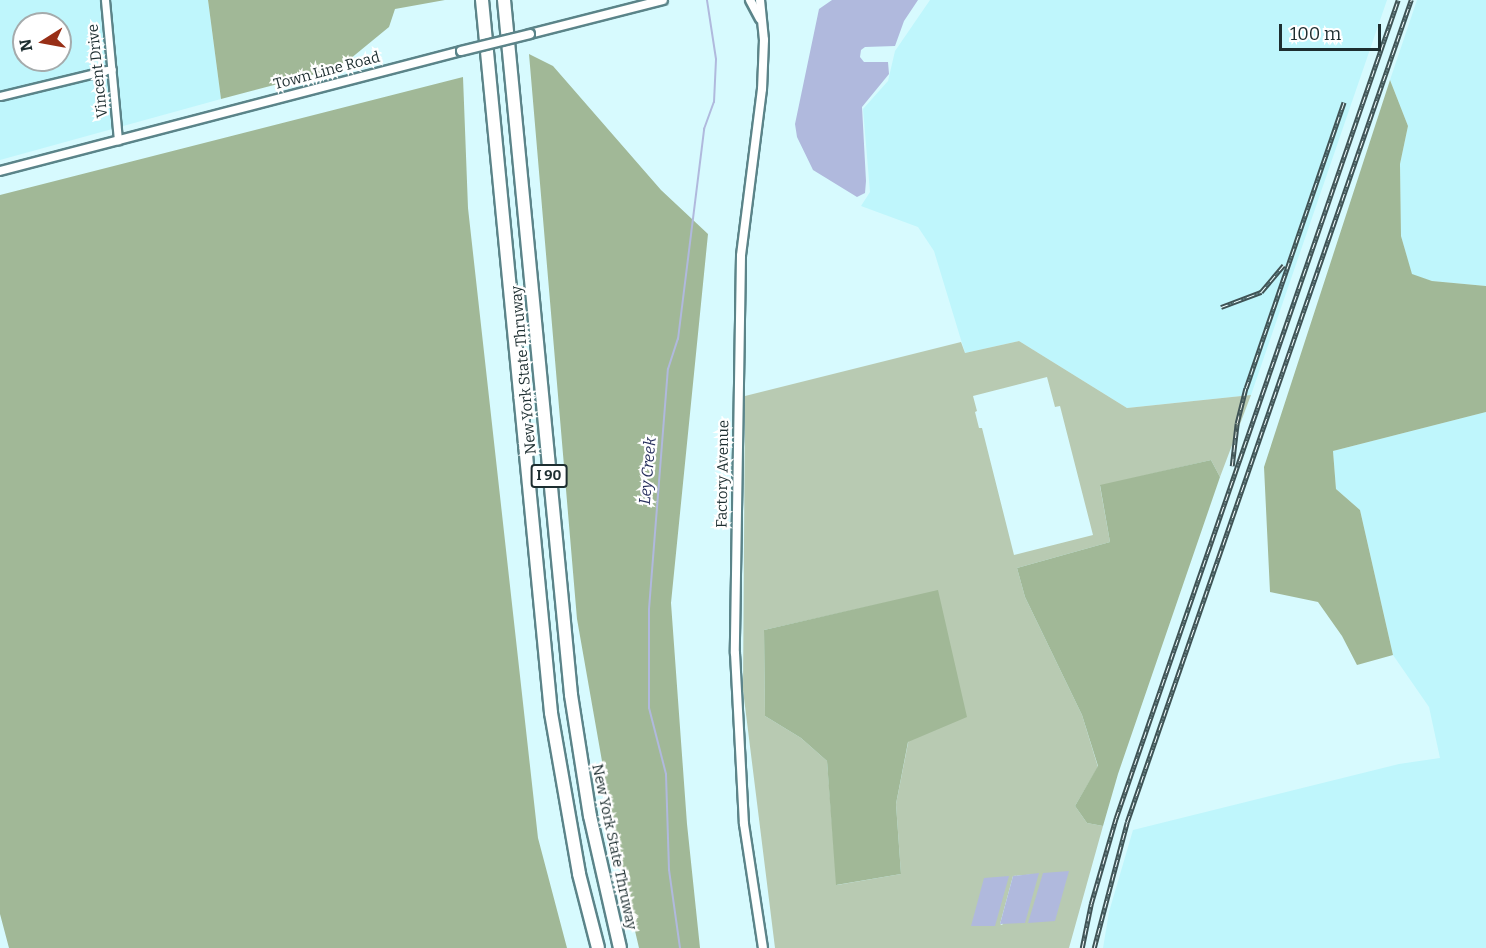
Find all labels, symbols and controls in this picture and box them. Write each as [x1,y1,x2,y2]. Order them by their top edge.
north arrow [12,12,72,72]
scale bar [1282,12,1384,50]
street label: Vincent Drive [84,23,112,119]
text: 100 m [1290,23,1341,45]
text: N [15,37,36,53]
street label: Town Line Road [272,48,382,94]
street label: New York State Thruway [508,285,540,455]
street label: Factory Avenue [713,420,733,528]
water label: Ley Creek [635,436,661,506]
road number: I 90 [530,465,568,487]
street label: New York State Thruway [588,762,640,932]

